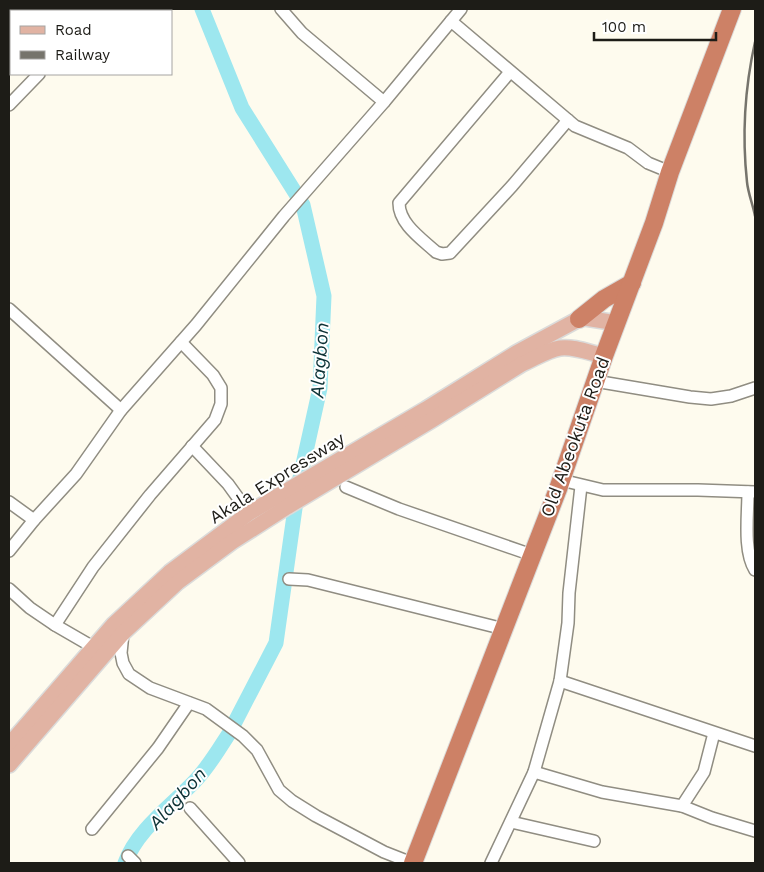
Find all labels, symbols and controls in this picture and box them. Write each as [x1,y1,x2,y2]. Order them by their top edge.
legend [10,10,172,75]
scale bar [594,10,716,42]
text: 100 m [602,18,646,36]
text: Road [55,21,92,39]
text: Railway [55,46,110,64]
water label: Alagbon [305,322,334,400]
street label: Old Abeokuta Road [536,354,613,520]
street label: Akala Expressway [205,427,349,528]
water label: Alagbon [143,763,211,835]

